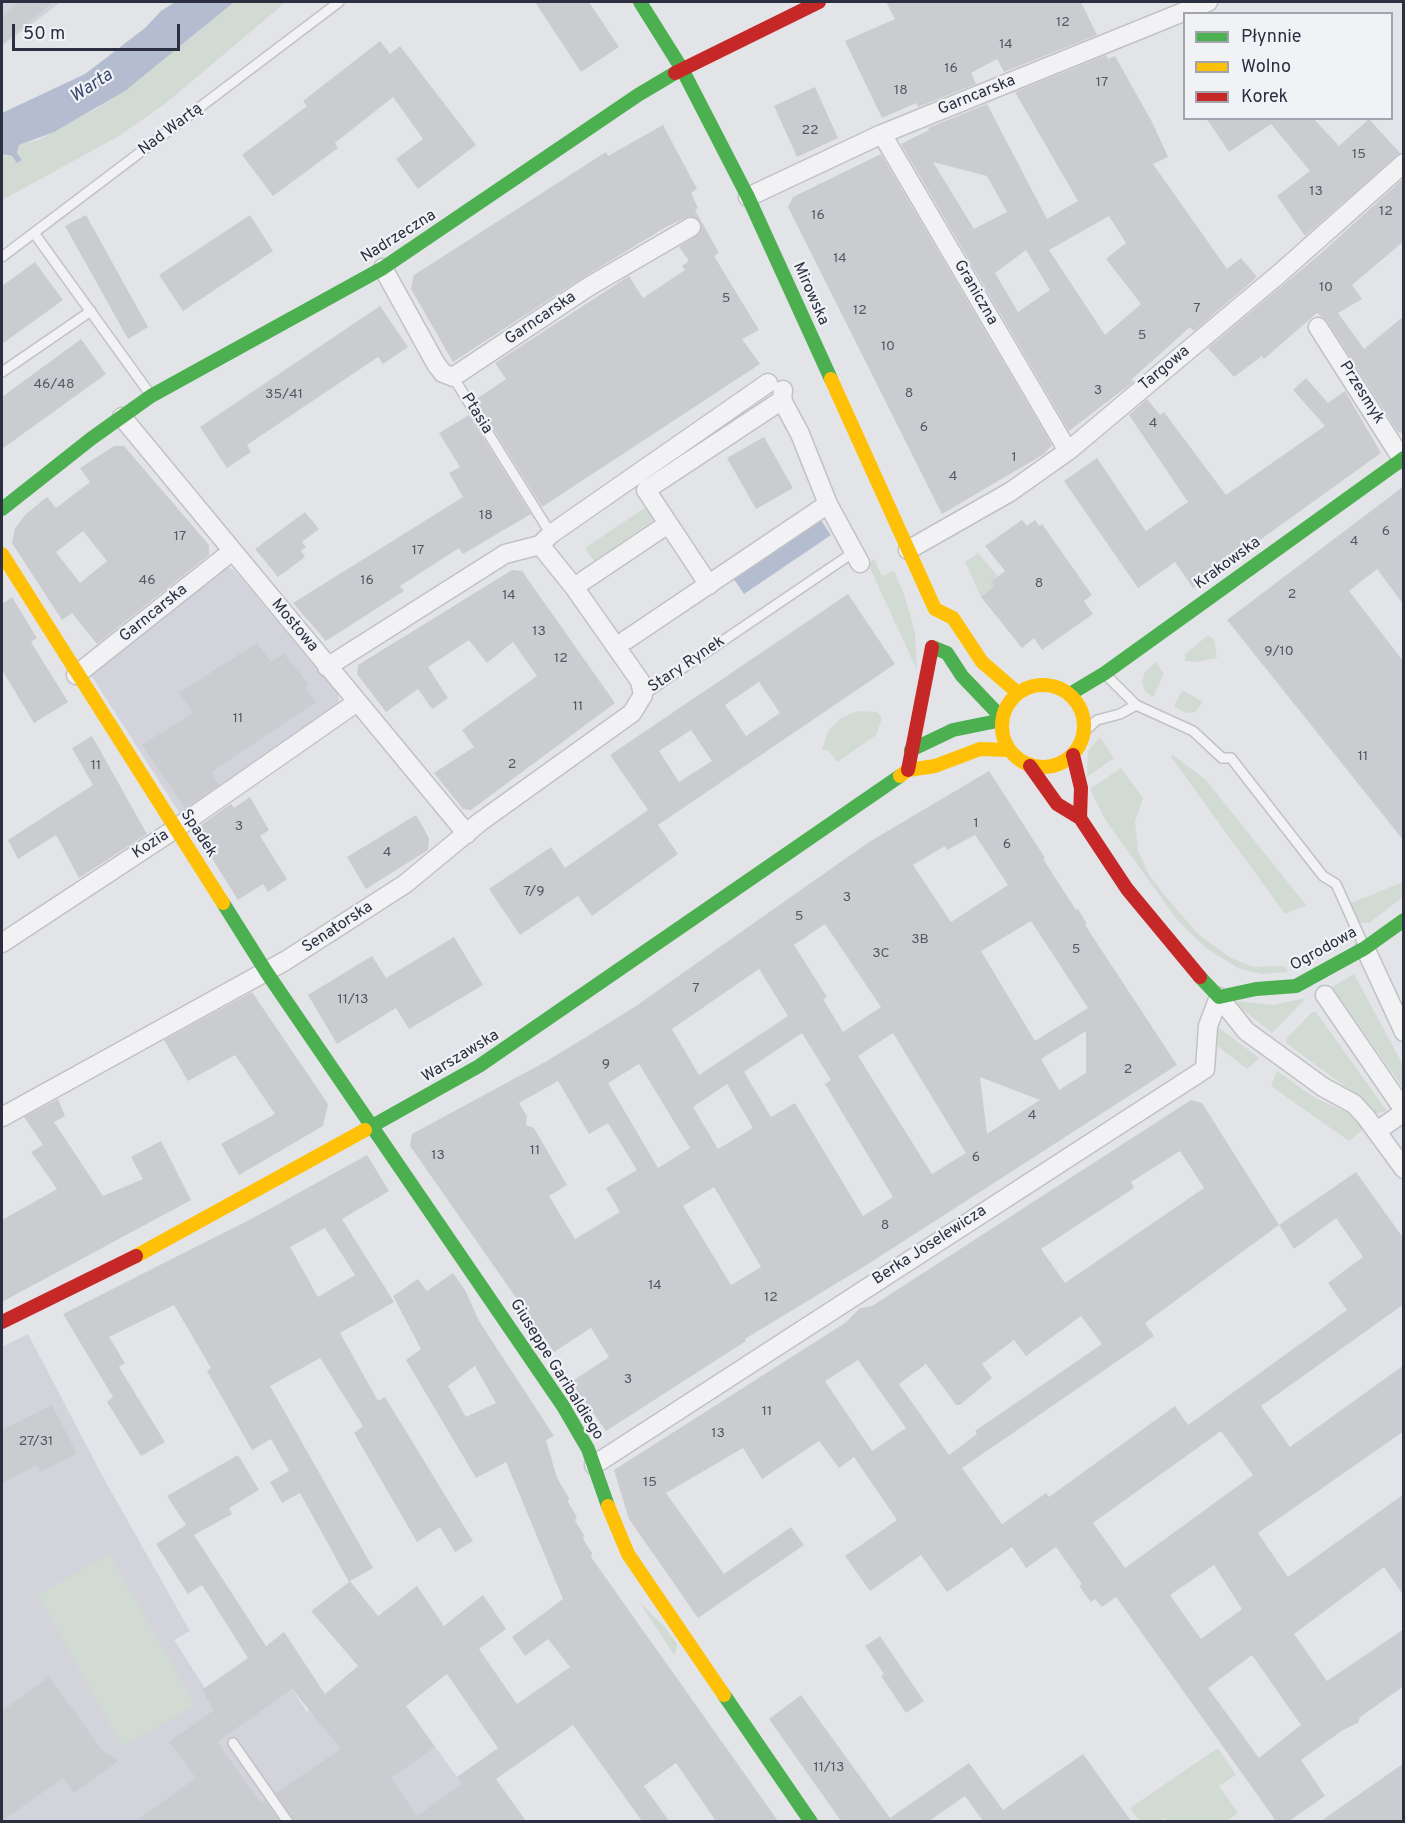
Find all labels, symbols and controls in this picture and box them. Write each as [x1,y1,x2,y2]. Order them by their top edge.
scale bar [15,12,183,50]
legend [1183,12,1393,120]
house number: 12 [1056,15,1070,31]
text: 50 m [23,23,65,46]
text: Płynnie [1241,26,1302,49]
house number: 14 [999,37,1013,53]
text: Wolno [1241,56,1291,79]
house number: 16 [944,61,958,77]
water label: Warta [67,65,117,109]
street label: Garncarska [936,72,1018,120]
house number: 17 [1096,75,1108,91]
house number: 18 [894,83,908,99]
text: Korek [1241,86,1288,109]
street label: Nad Wartą [135,100,207,160]
house number: 22 [801,123,819,139]
house number: 15 [1352,147,1366,163]
house number: 13 [1309,184,1323,200]
house number: 12 [1379,204,1393,220]
street label: Nadrzeczna [358,206,440,268]
house number: 16 [811,208,825,224]
house number: 14 [833,251,847,267]
street label: Graniczna [949,257,1001,329]
street label: Mirowska [788,260,832,328]
house number: 10 [1319,280,1333,296]
street label: Garncarska [502,288,580,350]
house number: 5 [722,291,730,307]
house number: 7 [1193,301,1201,317]
house number: 12 [853,303,867,319]
house number: 5 [1138,328,1146,344]
house number: 10 [881,339,895,355]
street label: Targowa [1136,342,1194,396]
street label: Przesmyk [1334,358,1388,428]
house number: 46/48 [33,377,75,393]
house number: 3 [1094,383,1102,399]
house number: 8 [905,386,913,402]
house number: 35/41 [265,387,303,403]
street label: Ptasia [456,390,496,438]
house number: 4 [1149,416,1157,432]
house number: 6 [920,420,928,436]
house number: 1 [1011,450,1017,466]
house number: 4 [949,469,957,485]
house number: 18 [479,508,493,524]
house number: 6 [1382,524,1390,540]
house number: 17 [174,529,186,545]
street label: Krakowska [1191,534,1265,594]
house number: 4 [1350,534,1358,550]
house number: 17 [412,543,424,559]
house number: 46 [138,573,156,589]
house number: 16 [360,573,374,589]
house number: 8 [1035,576,1043,592]
street label: Garncarska [116,581,192,647]
house number: 2 [1288,587,1296,603]
house number: 14 [502,588,516,604]
street label: Mostowa [266,596,322,656]
house number: 13 [532,624,546,640]
street label: Stary Rynek [645,632,729,698]
house number: 9/10 [1264,644,1294,660]
house number: 12 [554,651,568,667]
house number: 11 [573,699,583,715]
house number: 11 [233,711,243,727]
house number: 11 [1358,749,1368,765]
house number: 2 [508,757,516,773]
house number: 11 [91,758,101,774]
street label: Spadek [175,806,221,862]
house number: 1 [973,816,979,832]
house number: 3 [235,819,243,835]
street label: Kozia [129,826,173,864]
house number: 6 [1003,837,1011,853]
house number: 4 [383,845,391,861]
house number: 7/9 [524,884,544,900]
house number: 3 [843,890,851,906]
street label: Senatorska [299,898,377,958]
house number: 5 [795,909,803,925]
street label: Ogrodowa [1287,924,1361,976]
house number: 3B [911,932,929,948]
house number: 5 [1072,942,1080,958]
house number: 3C [872,946,890,962]
house number: 7 [692,981,700,997]
house number: 11/13 [338,992,368,1008]
street label: Warszawska [419,1026,503,1088]
house number: 9 [602,1057,610,1073]
house number: 2 [1124,1062,1132,1078]
house number: 4 [1028,1108,1036,1124]
house number: 11 [530,1143,540,1159]
house number: 13 [431,1148,445,1164]
house number: 6 [972,1150,980,1166]
street label: Berka Joselewicza [870,1202,990,1290]
house number: 8 [881,1218,889,1234]
house number: 14 [648,1278,662,1294]
house number: 12 [764,1290,778,1306]
street label: Giuseppe Garibaldiego [505,1296,607,1444]
house number: 3 [624,1372,632,1388]
house number: 11 [762,1404,772,1420]
house number: 13 [711,1426,725,1442]
house number: 27/31 [19,1434,53,1450]
house number: 15 [643,1475,657,1491]
house number: 11/13 [814,1760,844,1776]

